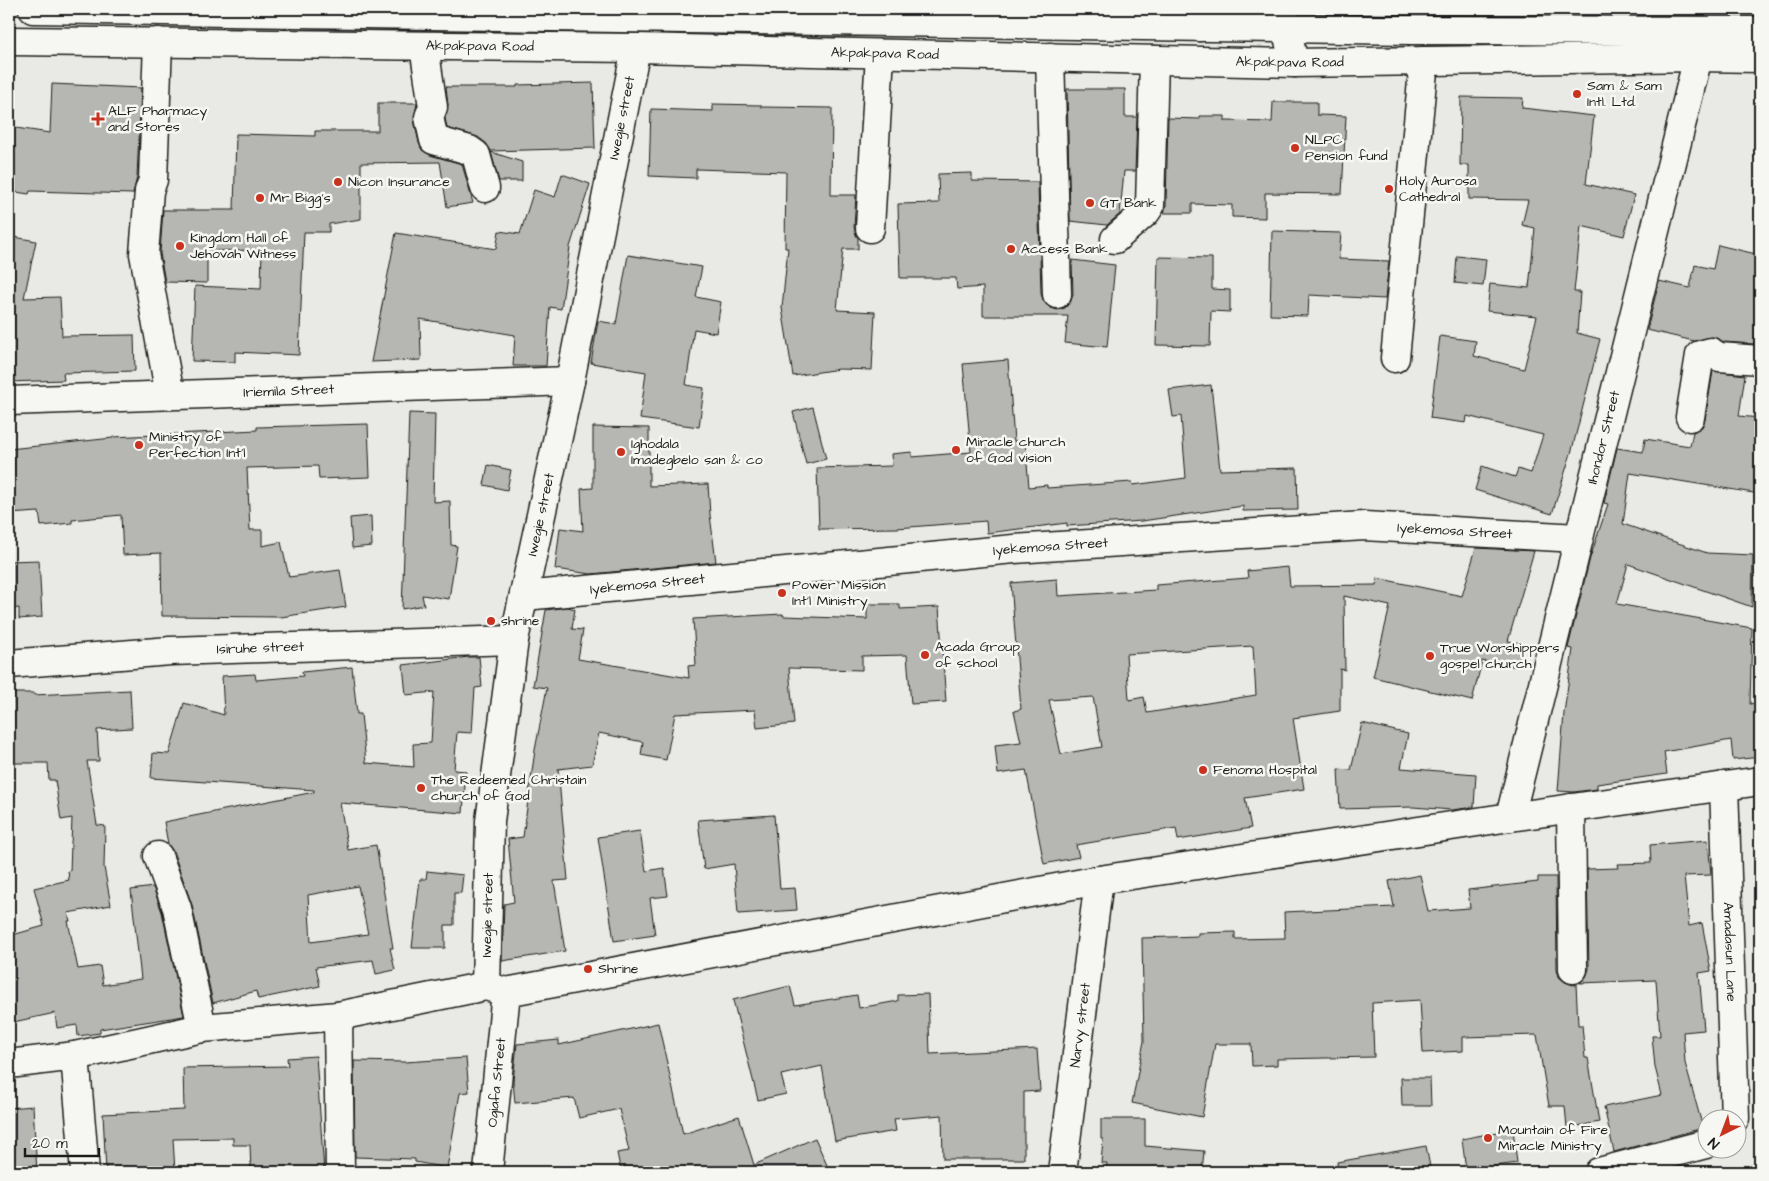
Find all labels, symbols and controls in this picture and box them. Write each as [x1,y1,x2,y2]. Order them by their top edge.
street label: Akpakpava Road [426,36,534,57]
street label: Akpakpava Road [831,42,939,65]
street label: Akpakpava Road [1235,52,1344,73]
street label: Iwegie street [604,74,640,161]
place label: Sam & Sam Intl. Ltd. [1587,76,1662,112]
marker: Sam & Sam Intl. Ltd. [1571,88,1583,100]
place label: ALF Pharmacy and Stores [108,101,208,137]
marker: ALF Pharmacy and Stores [92,113,104,125]
place label: NLPC Pension fund [1305,130,1388,166]
marker: NLPC Pension fund [1289,142,1301,154]
place label: Holy Aurosa Cathedral [1399,171,1477,207]
place label: Nicon Insurance [348,172,450,192]
marker: Nicon Insurance [332,176,344,188]
marker: Holy Aurosa Cathedral [1383,183,1395,195]
place label: Mr Bigg's [270,188,331,208]
marker: Mr Bigg's [254,192,266,204]
place label: GT Bank [1100,193,1157,213]
marker: GT Bank [1084,197,1096,209]
place label: Kingdom Hall of Jehovah Witness [190,228,296,264]
place label: Access Bank [1021,239,1108,259]
marker: Kingdom Hall of Jehovah Witness [174,240,186,252]
marker: Access Bank [1005,243,1017,255]
street label: Iriemila Street [243,379,335,403]
street label: Ihondor Street [1583,388,1625,486]
place label: Ministry of Perfection Int'l [149,427,245,463]
place label: Miracle church of God vision [966,432,1065,468]
place label: Ighodala Imadegbelo san & co [631,434,763,470]
marker: Ministry of Perfection Int'l [133,439,145,451]
marker: Miracle church of God vision [950,444,962,456]
marker: Ighodala Imadegbelo san & co [615,446,627,458]
street label: Iwegie street [522,471,560,558]
street label: Iyekemosa Street [1397,518,1513,544]
street label: Iyekemosa Street [992,533,1109,561]
street label: Iyekemosa Street [589,569,706,600]
place label: Power Mission Int'l Ministry [792,575,886,611]
marker: Power Mission Int'l Ministry [776,587,788,599]
place label: shrine [501,611,540,631]
marker: shrine [485,615,497,627]
street label: Isiruhe street [216,637,305,660]
place label: Acada Group of school [935,637,1020,673]
place label: True Worshippers gospel church [1440,638,1560,674]
marker: Acada Group of school [919,649,931,661]
marker: True Worshippers gospel church [1424,650,1436,662]
place label: Fenoma Hospital [1213,760,1317,780]
marker: Fenoma Hospital [1197,764,1209,776]
place label: The Redeemed Christain church of God [431,770,587,806]
marker: The Redeemed Christain church of God [415,782,427,794]
street label: Iwegie street [477,872,499,958]
street label: Amadasun Lane [1718,902,1741,1002]
place label: Shrine [598,959,639,979]
marker: Shrine [582,963,594,975]
street label: Narvy street [1065,981,1096,1069]
street label: Ogiafa Street [483,1036,511,1128]
north arrow [1696,1108,1746,1158]
place label: Mountain of Fire Miracle Ministry [1498,1120,1608,1156]
scale bar [25,1126,99,1158]
marker: Mountain of Fire Miracle Ministry [1482,1132,1494,1144]
text: N [1704,1132,1724,1153]
text: 20 m [32,1133,68,1154]

